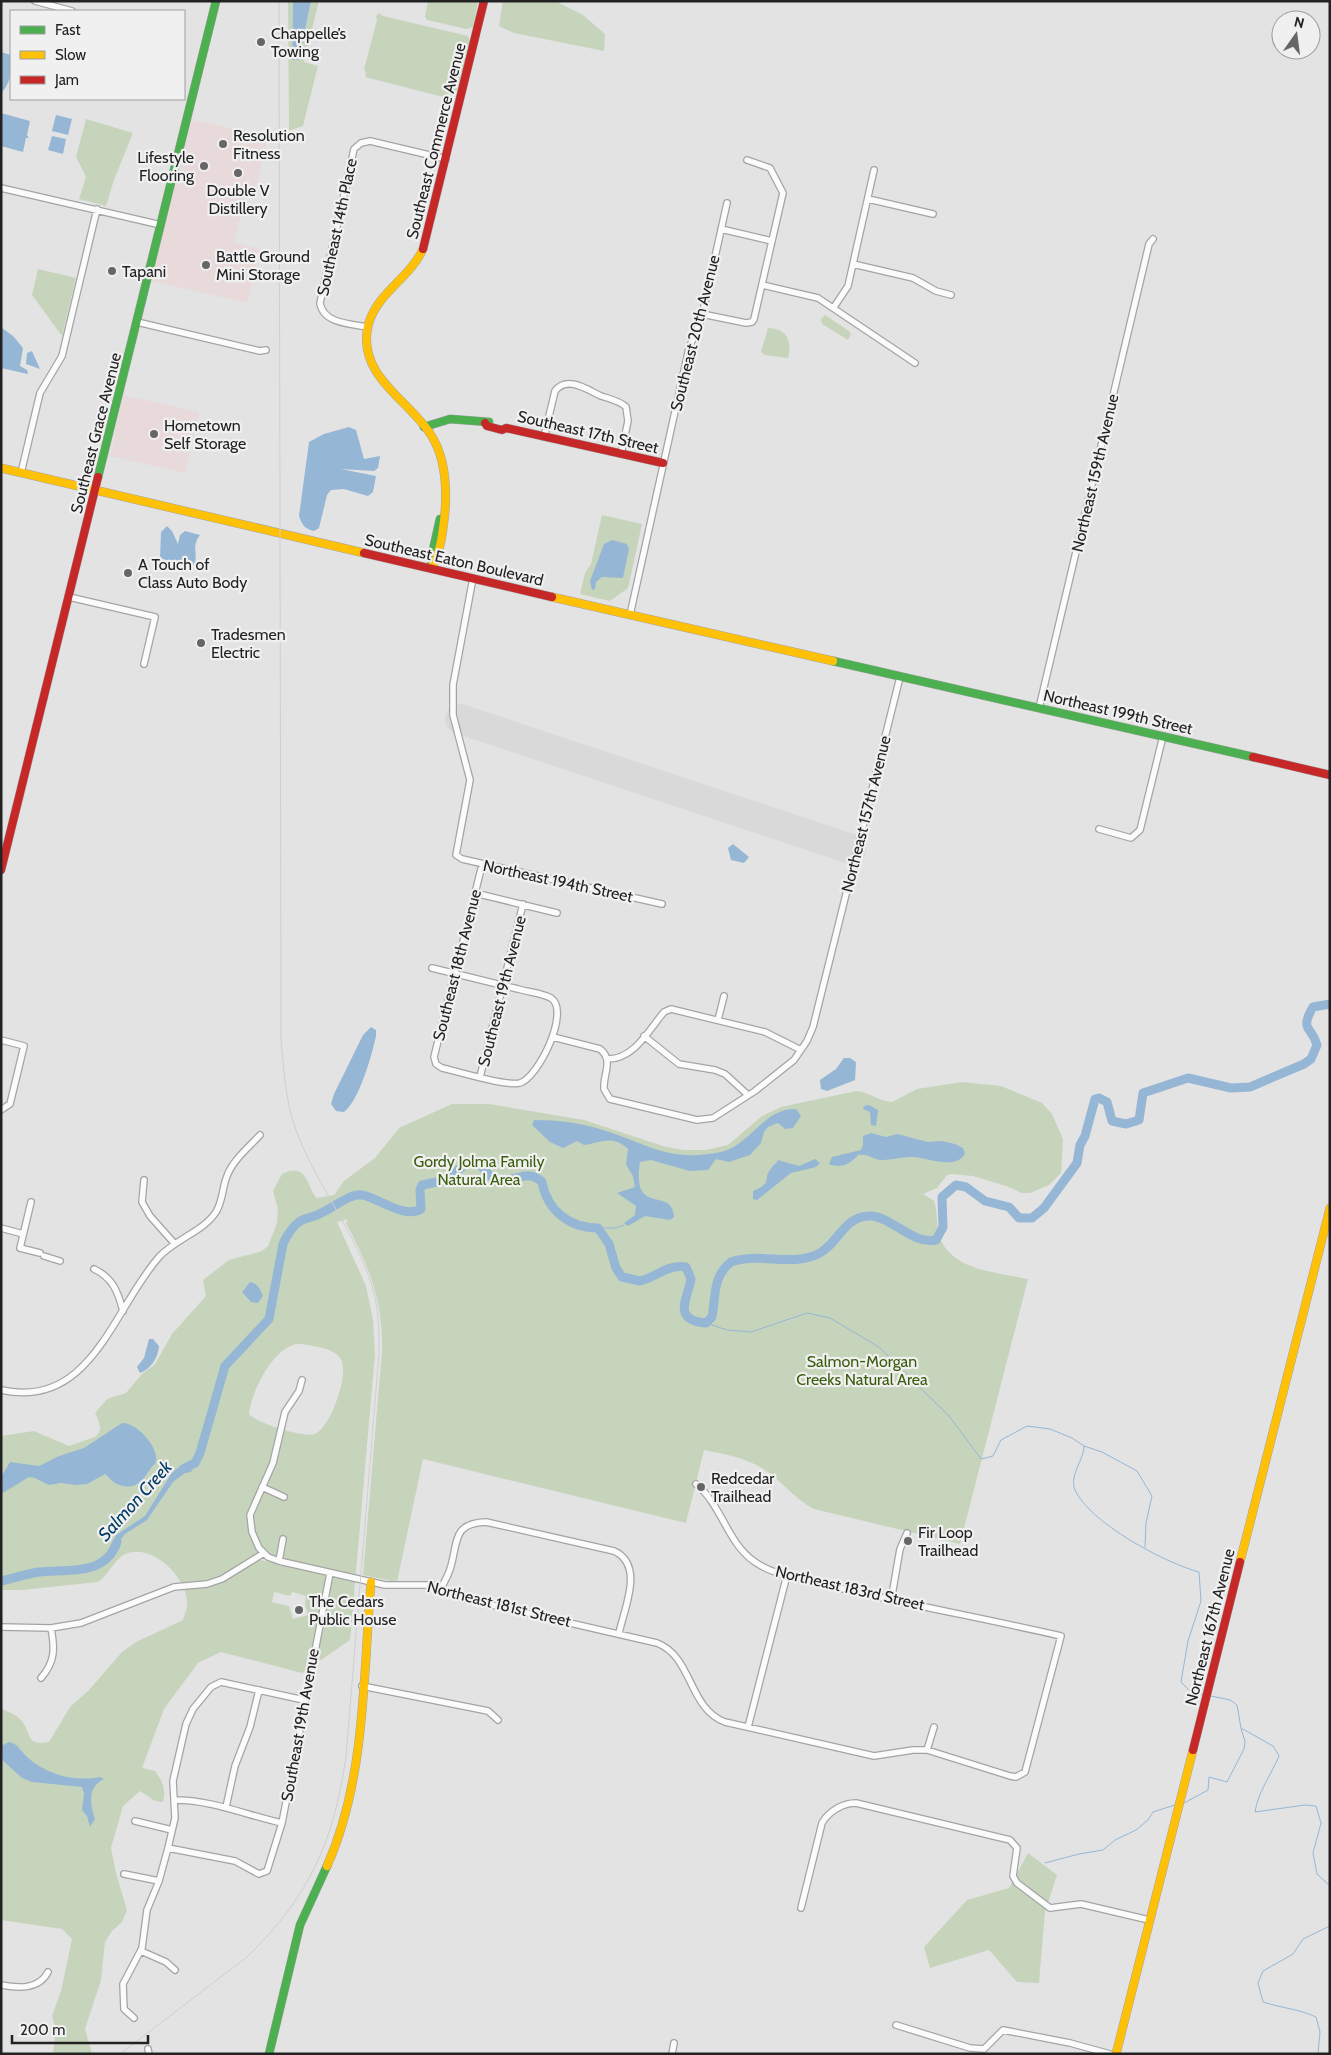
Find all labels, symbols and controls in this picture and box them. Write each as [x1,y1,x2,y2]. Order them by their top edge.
legend [10,10,185,100]
north arrow [1271,10,1321,60]
text: N [1292,12,1306,32]
text: Fast [55,21,80,39]
place label: Chappelle’s Towing [271,24,347,61]
marker: Chappelle’s Towing [255,36,267,48]
street label: Southeast Commerce Avenue [402,41,470,241]
text: Slow [55,46,86,64]
text: Jam [54,71,79,89]
place label: Resolution Fitness [233,126,305,163]
marker: Resolution Fitness [217,138,229,150]
place label: Lifestyle Flooring [137,148,195,185]
street label: Southeast 14th Place [313,157,361,297]
marker: Lifestyle Flooring [198,160,210,172]
marker: Double V Distillery [232,167,244,179]
place label: Double V Distillery [207,181,270,218]
place label: Battle Ground Mini Storage [216,247,310,284]
street label: Southeast 20th Avenue [666,253,724,413]
marker: Battle Ground Mini Storage [200,259,212,271]
place label: Tapani [122,262,166,281]
marker: Tapani [106,265,118,277]
street label: Southeast Grace Avenue [67,351,125,515]
street label: Northeast 159th Avenue [1068,392,1122,554]
street label: Southeast 17th Street [516,407,661,458]
place label: Hometown Self Storage [164,416,246,453]
marker: Hometown Self Storage [148,428,160,440]
street label: Southeast Eaton Boulevard [363,530,545,590]
place label: A Touch of Class Auto Body [138,555,247,592]
marker: A Touch of Class Auto Body [122,567,134,579]
place label: Tradesmen Electric [211,625,286,662]
marker: Tradesmen Electric [195,637,207,649]
street label: Northeast 199th Street [1042,686,1195,739]
street label: Northeast 157th Avenue [837,734,895,894]
street label: Northeast 194th Street [481,856,635,906]
street label: Southeast 18th Avenue [429,887,485,1043]
street label: Southeast 19th Avenue [474,914,530,1068]
park label: Gordy Jolma Family Natural Area [414,1152,544,1189]
park label: Salmon-Morgan Creeks Natural Area [796,1352,928,1389]
water label: Salmon Creek [93,1456,177,1545]
place label: Redcedar Trailhead [711,1469,775,1506]
marker: Redcedar Trailhead [695,1481,707,1493]
place label: Fir Loop Trailhead [918,1523,978,1560]
marker: Fir Loop Trailhead [902,1535,914,1547]
street label: Northeast 167th Avenue [1181,1547,1239,1707]
street label: Northeast 183rd Street [774,1562,927,1615]
street label: Northeast 181st Street [425,1577,573,1631]
place label: The Cedars Public House [309,1592,396,1629]
marker: The Cedars Public House [293,1604,305,1616]
street label: Southeast 19th Avenue [277,1647,323,1803]
scale bar [12,2012,149,2044]
text: 200 m [20,2021,65,2039]

